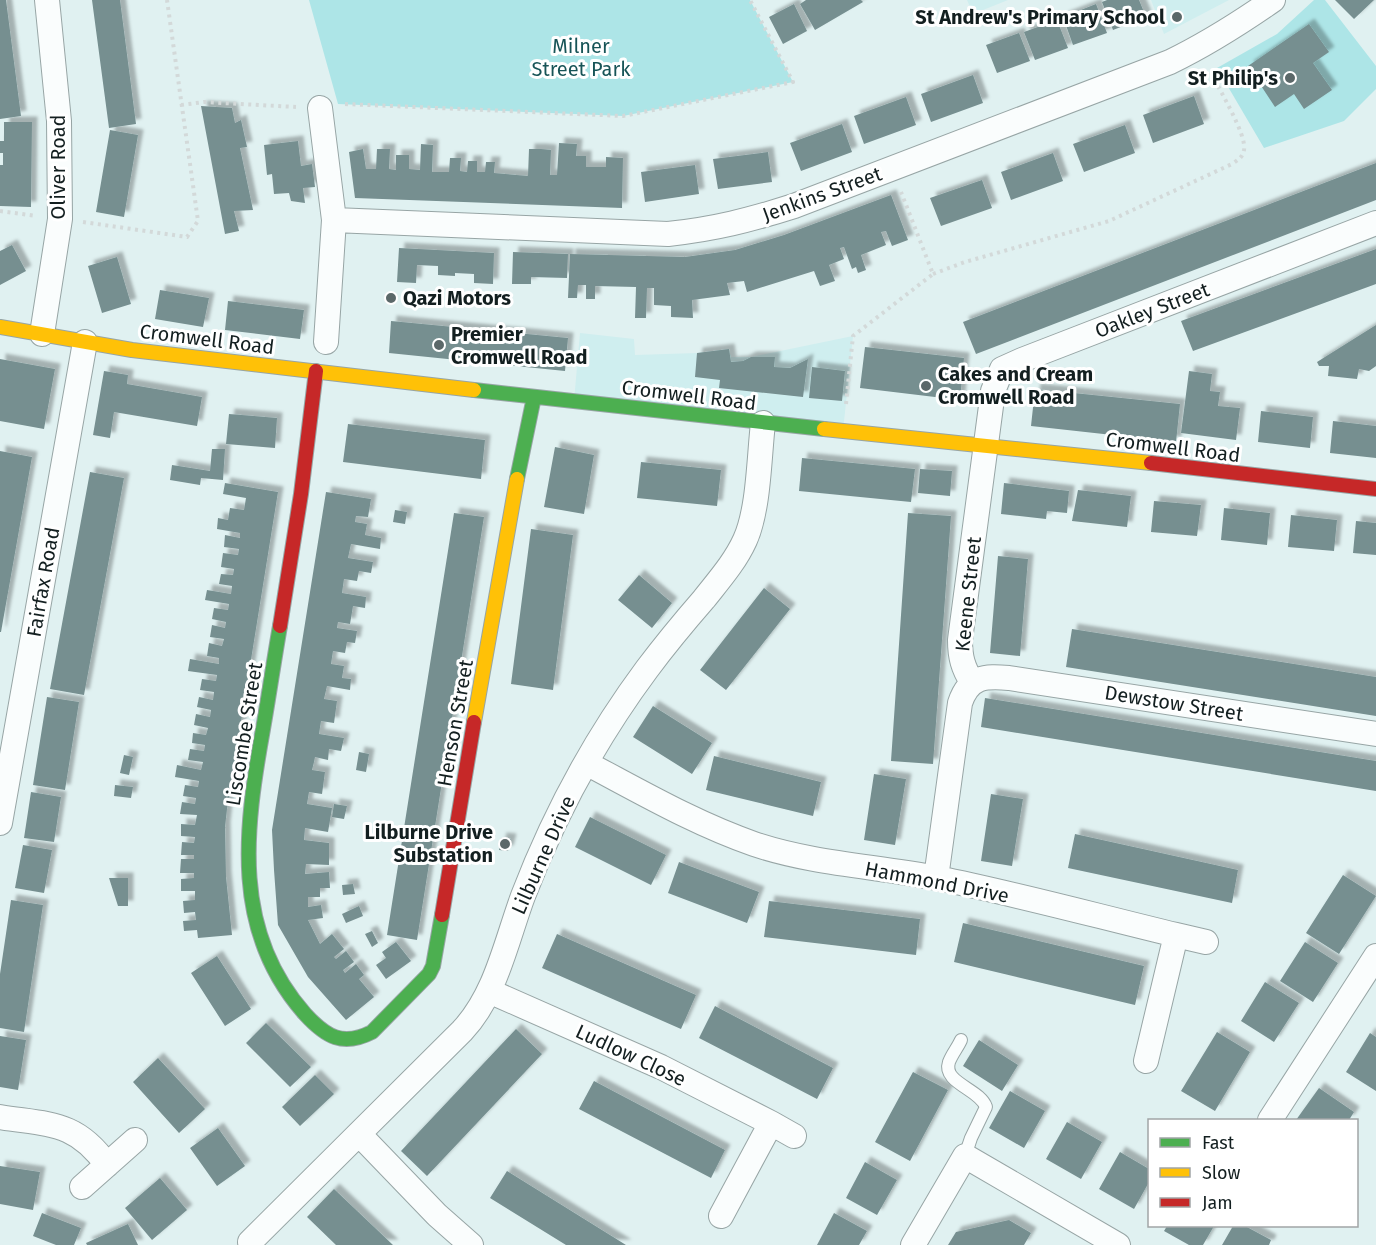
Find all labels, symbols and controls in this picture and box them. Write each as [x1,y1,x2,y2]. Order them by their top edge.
place label: St Andrew's Primary School [915,5,1165,29]
marker: St Andrew's Primary School [1170,10,1184,24]
park label: Milner Street Park [532,34,631,81]
place label: St Philip's [1188,66,1278,90]
marker: St Philip's [1283,71,1297,85]
street label: Oliver Road [46,114,70,220]
street label: Jenkins Street [759,161,886,227]
street label: Oakley Street [1091,277,1213,343]
place label: Qazi Motors [403,286,511,310]
marker: Qazi Motors [384,291,398,305]
street label: Cromwell Road [138,319,276,359]
place label: Premier Cromwell Road [451,322,587,369]
marker: Premier Cromwell Road [432,338,446,352]
place label: Cakes and Cream Cromwell Road [938,362,1093,409]
street label: Cromwell Road [620,375,758,415]
marker: Cakes and Cream Cromwell Road [919,379,933,393]
street label: Cromwell Road [1104,427,1242,467]
street label: Fairfax Road [22,525,64,639]
street label: Keene Street [950,535,986,653]
street label: Henson Street [432,657,478,788]
street label: Liscombe Street [221,660,267,808]
street label: Dewstow Street [1103,680,1246,726]
street label: Lilburne Drive [506,792,580,918]
place label: Lilburne Drive Substation [365,820,493,867]
marker: Lilburne Drive Substation [498,837,512,851]
street label: Hammond Drive [863,856,1011,908]
street label: Ludlow Close [572,1019,690,1091]
legend [1148,1119,1358,1227]
text: Fast [1202,1132,1235,1154]
text: Slow [1202,1162,1241,1184]
text: Jam [1202,1192,1233,1214]

